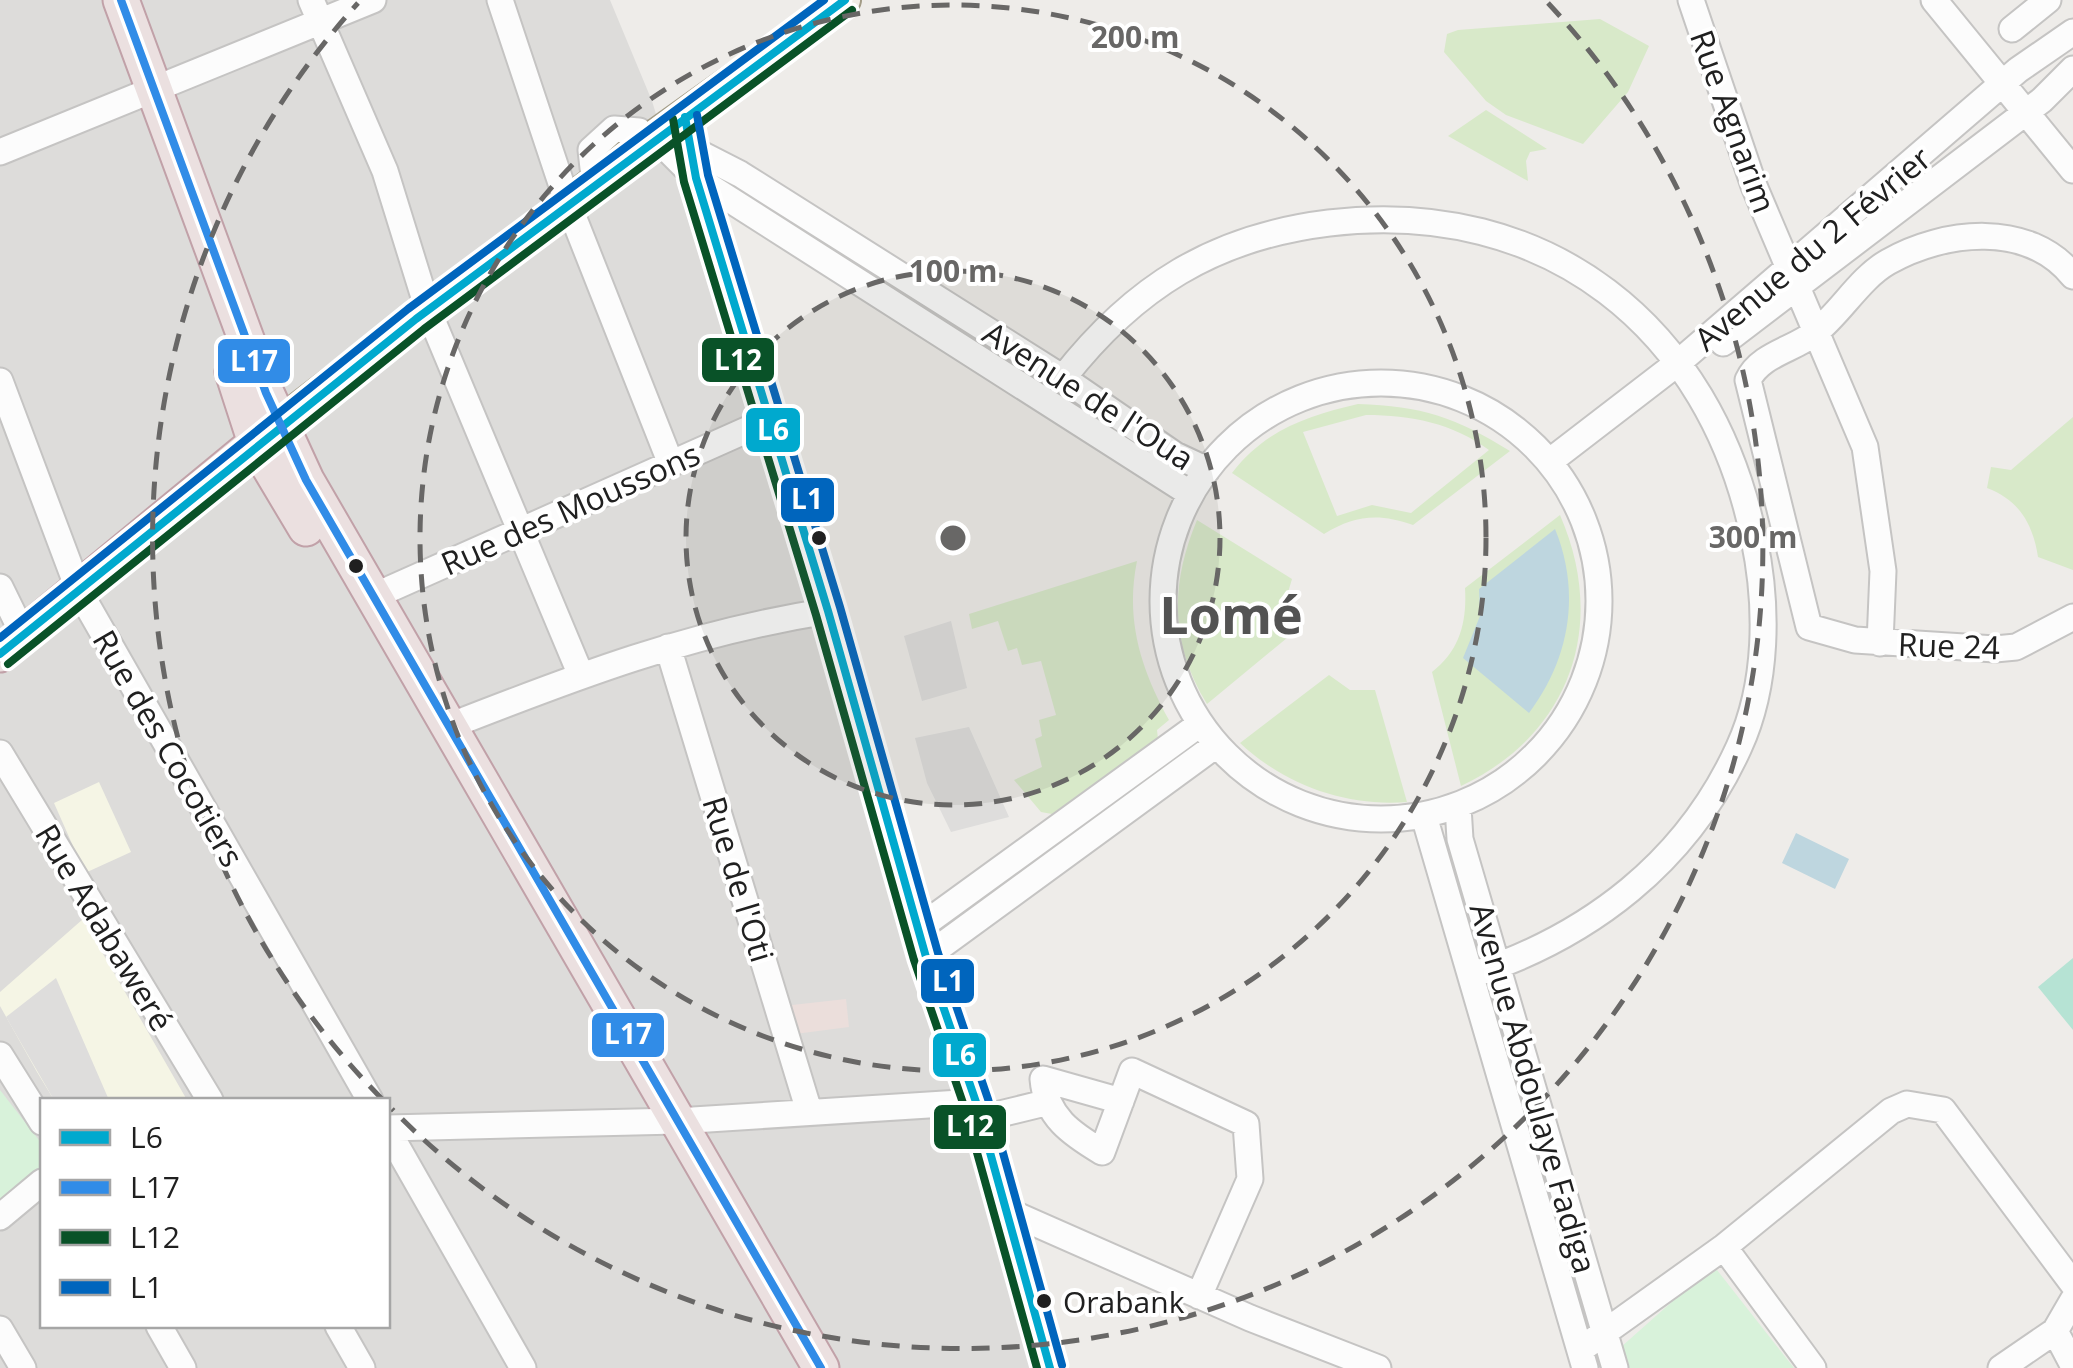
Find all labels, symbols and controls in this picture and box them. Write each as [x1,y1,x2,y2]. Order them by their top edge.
text: 200 m [1091,16,1179,57]
street label: Rue Agnarim [1681,24,1787,218]
street label: Avenue du 2 Février [1685,136,1939,360]
text: 100 m [909,250,997,291]
street label: Avenue de l'Oua [975,311,1203,479]
line badge: L12 [700,336,776,384]
line badge: L17 [216,337,292,385]
text: L12 [714,340,762,378]
text: L17 [230,341,278,379]
line badge: L6 [744,406,802,454]
text: L6 [757,410,789,448]
street label: Rue des Moussons [434,432,706,584]
line badge: L1 [779,476,836,524]
text: L1 [791,479,823,517]
text: 300 m [1709,516,1797,557]
centre of rings [935,520,971,556]
unlabelled marker [809,528,829,548]
unlabelled marker [346,556,366,576]
district label: Lomé [1159,578,1303,649]
street label: Rue des Cocotiers [84,622,254,874]
street label: Rue 24 [1897,622,2001,668]
street label: Rue de l'Oti [693,791,785,967]
street label: Rue Adabaweré [26,815,184,1039]
street label: Avenue Abdoulaye Fadiga [1461,898,1607,1278]
line badge: L1 [919,957,976,1005]
text: L1 [932,961,964,999]
line badge: L17 [590,1011,666,1059]
text: L17 [604,1014,652,1052]
line badge: L6 [931,1031,988,1079]
text: L6 [944,1035,976,1073]
legend [40,1098,390,1328]
line badge: L12 [932,1103,1008,1151]
text: L12 [946,1106,994,1144]
text: L6 [130,1116,163,1157]
text: L17 [130,1166,180,1207]
text: L12 [130,1216,180,1257]
text: L1 [130,1266,163,1307]
place label: Orabank [1063,1281,1185,1322]
marker: Orabank [1034,1291,1054,1311]

